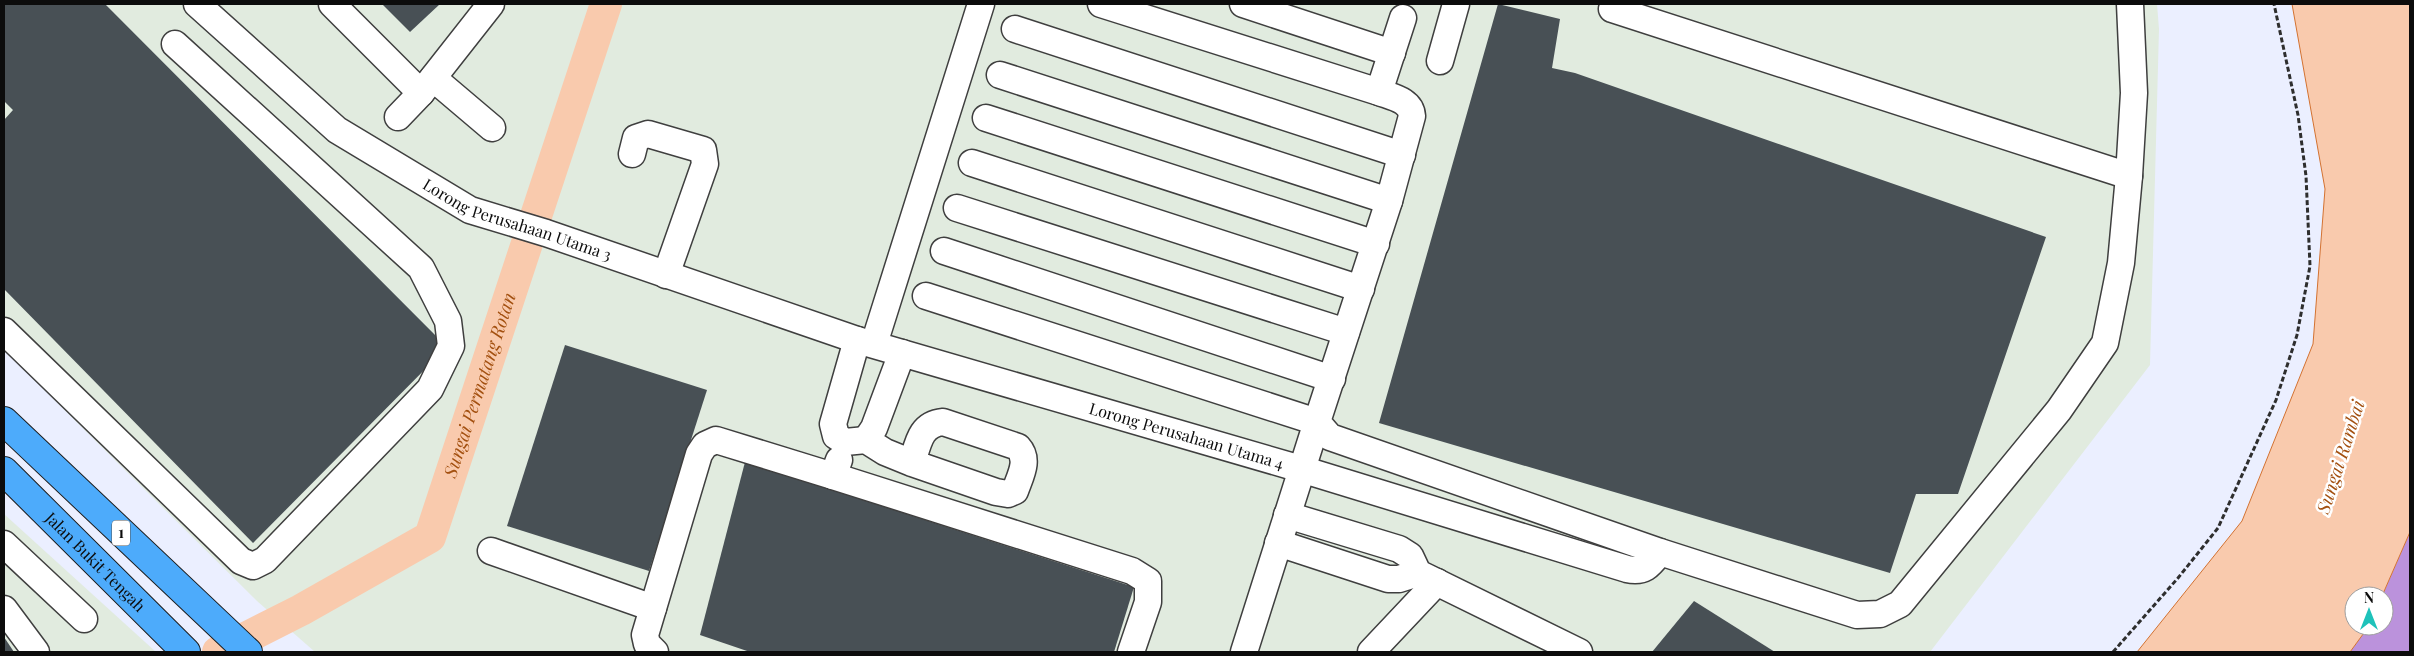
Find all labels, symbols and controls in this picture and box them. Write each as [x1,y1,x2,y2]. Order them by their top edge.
street label: Lorong Perusahaan Utama 3 [419,173,614,265]
water label: Sungai Permatang Rotan [437,289,521,481]
water label: Sungai Rambai [2310,396,2370,517]
street label: Lorong Perusahaan Utama 4 [1087,397,1286,473]
street label: Jalan Bukit Tengah [40,507,151,616]
road number: 1 [112,520,130,546]
north arrow [2344,586,2394,636]
text: N [2364,588,2374,607]

